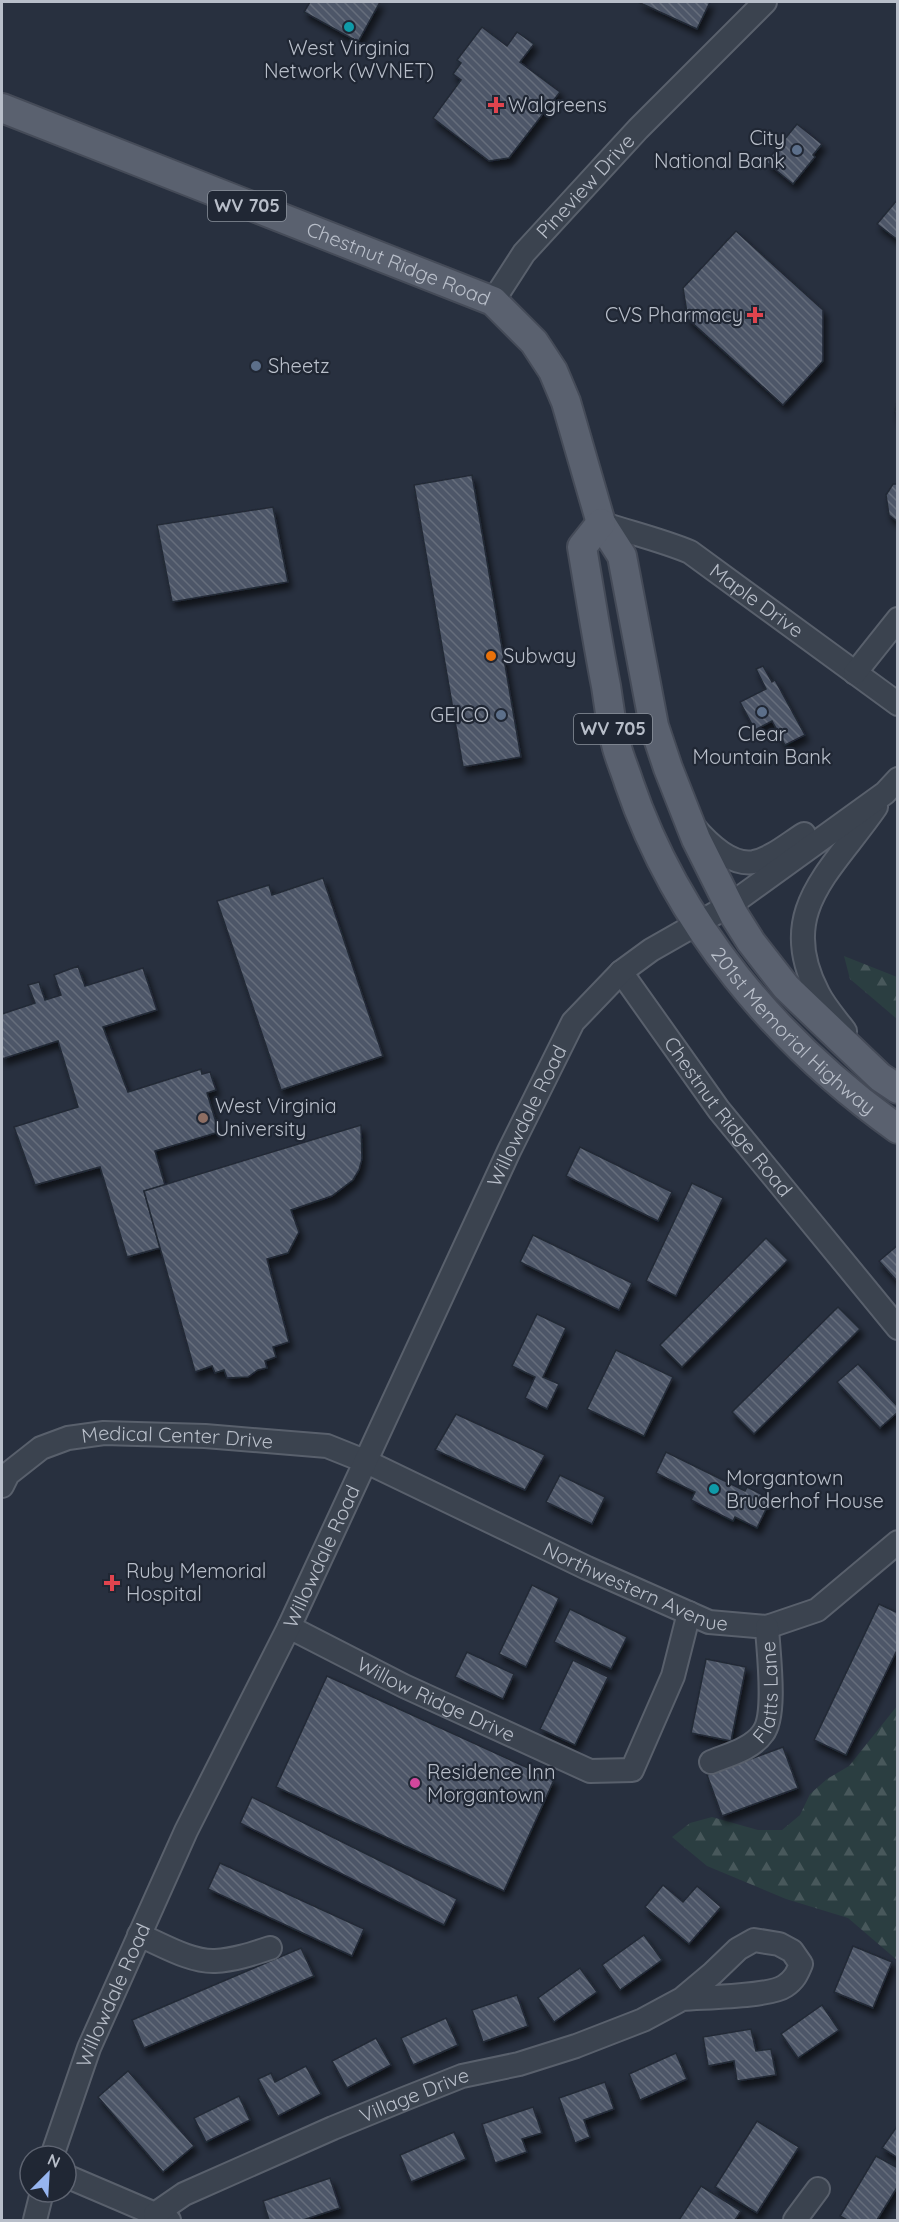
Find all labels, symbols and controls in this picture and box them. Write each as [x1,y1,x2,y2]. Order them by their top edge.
marker: West Virginia Network (WVNET) [342,20,356,34]
place label: West Virginia Network (WVNET) [264,35,434,83]
place label: Walgreens [508,92,607,117]
marker: Walgreens [489,98,503,112]
place label: City National Bank [654,125,785,173]
street label: Pineview Drive [531,128,640,243]
marker: City National Bank [790,143,804,157]
road number: WV 705 [208,191,286,221]
street label: Chestnut Ridge Road [303,216,494,311]
place label: CVS Pharmacy [605,302,743,327]
marker: CVS Pharmacy [748,308,762,322]
place label: Sheetz [268,353,330,378]
marker: Sheetz [249,359,263,373]
street label: Maple Drive [705,558,809,643]
place label: Subway [503,643,576,668]
marker: Subway [484,649,498,663]
place label: GEICO [430,702,489,727]
marker: Clear Mountain Bank [755,705,769,719]
marker: GEICO [494,708,508,722]
road number: WV 705 [574,714,652,744]
place label: Clear Mountain Bank [692,721,832,769]
street label: 201st Memorial Highway [706,942,881,1120]
street label: Chestnut Ridge Road [659,1032,798,1201]
street label: Willowdale Road [481,1041,572,1191]
place label: West Virginia University [215,1093,337,1141]
marker: West Virginia University [196,1111,210,1125]
street label: Medical Center Drive [80,1419,274,1454]
place label: Morgantown Bruderhof House [726,1465,884,1513]
street label: Willowdale Road [277,1481,365,1632]
marker: Morgantown Bruderhof House [707,1482,721,1496]
street label: Northwestern Avenue [539,1536,729,1636]
place label: Ruby Memorial Hospital [126,1558,266,1606]
marker: Ruby Memorial Hospital [103,1574,121,1592]
street label: Flatts Lane [747,1640,783,1748]
street label: Willow Ridge Drive [353,1651,519,1747]
place label: Residence Inn Morgantown [427,1759,555,1807]
marker: Residence Inn Morgantown [408,1776,422,1790]
street label: Willowdale Road [70,1919,155,2070]
street label: Village Drive [356,2062,471,2128]
north arrow [18,2144,78,2204]
text: N [45,2149,64,2172]

